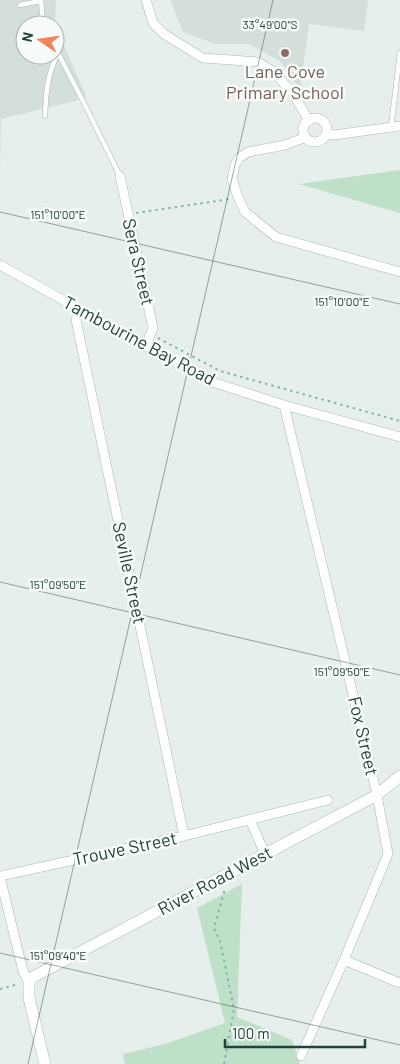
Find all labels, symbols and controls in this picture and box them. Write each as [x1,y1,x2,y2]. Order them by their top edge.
north arrow [15,15,65,65]
text: 33°49'00"S [242,17,298,31]
text: N [18,31,36,43]
marker: Lane Cove Primary School [279,47,291,59]
place label: Lane Cove Primary School [226,60,344,103]
text: 151°10'00"E [30,207,86,221]
street label: Sera Street [118,216,160,307]
street label: Tambourine Bay Road [60,291,219,390]
text: 151°10'00"E [314,294,370,308]
street label: Seville Street [108,520,152,626]
text: 151°09'50"E [30,577,86,591]
text: 151°09'50"E [314,664,370,678]
street label: Fox Street [344,694,384,777]
street label: Trouve Street [71,826,179,870]
street label: River Road West [153,841,276,920]
text: 151°09'40"E [29,948,87,962]
scale bar [225,1016,365,1048]
text: 100 m [232,1024,270,1042]

